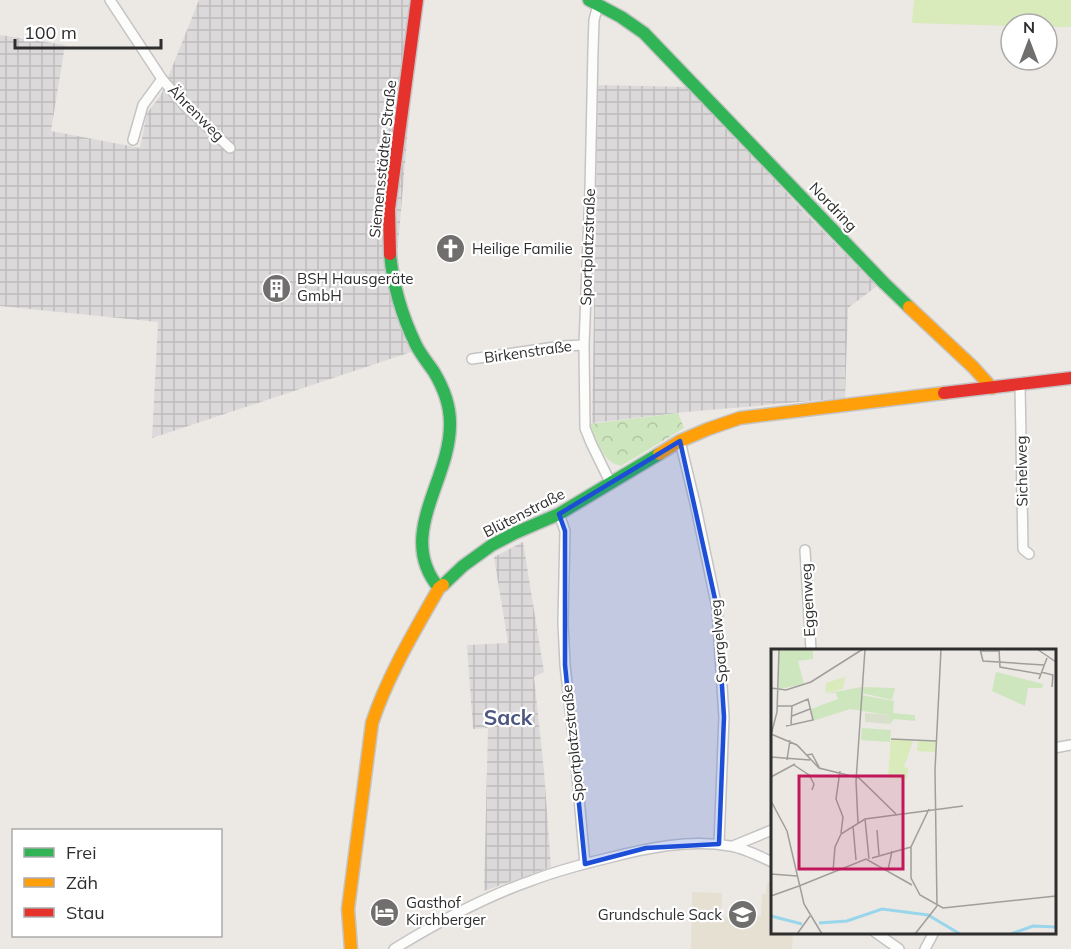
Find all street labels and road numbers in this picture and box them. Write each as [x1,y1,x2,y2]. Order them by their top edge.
street label: Siemensstädter Straße [365,79,400,239]
street label: Ährenweg [164,80,229,145]
street label: Nordring [805,178,861,235]
street label: Sportplatzstraße [576,188,599,306]
street label: Birkenstraße [483,336,573,367]
street label: Sichelweg [1011,435,1032,507]
street label: Blütenstraße [480,484,568,541]
street label: Eggenweg [796,563,819,637]
street label: Spargelweg [705,599,732,684]
street label: Sportplatzstraße [557,684,588,802]

